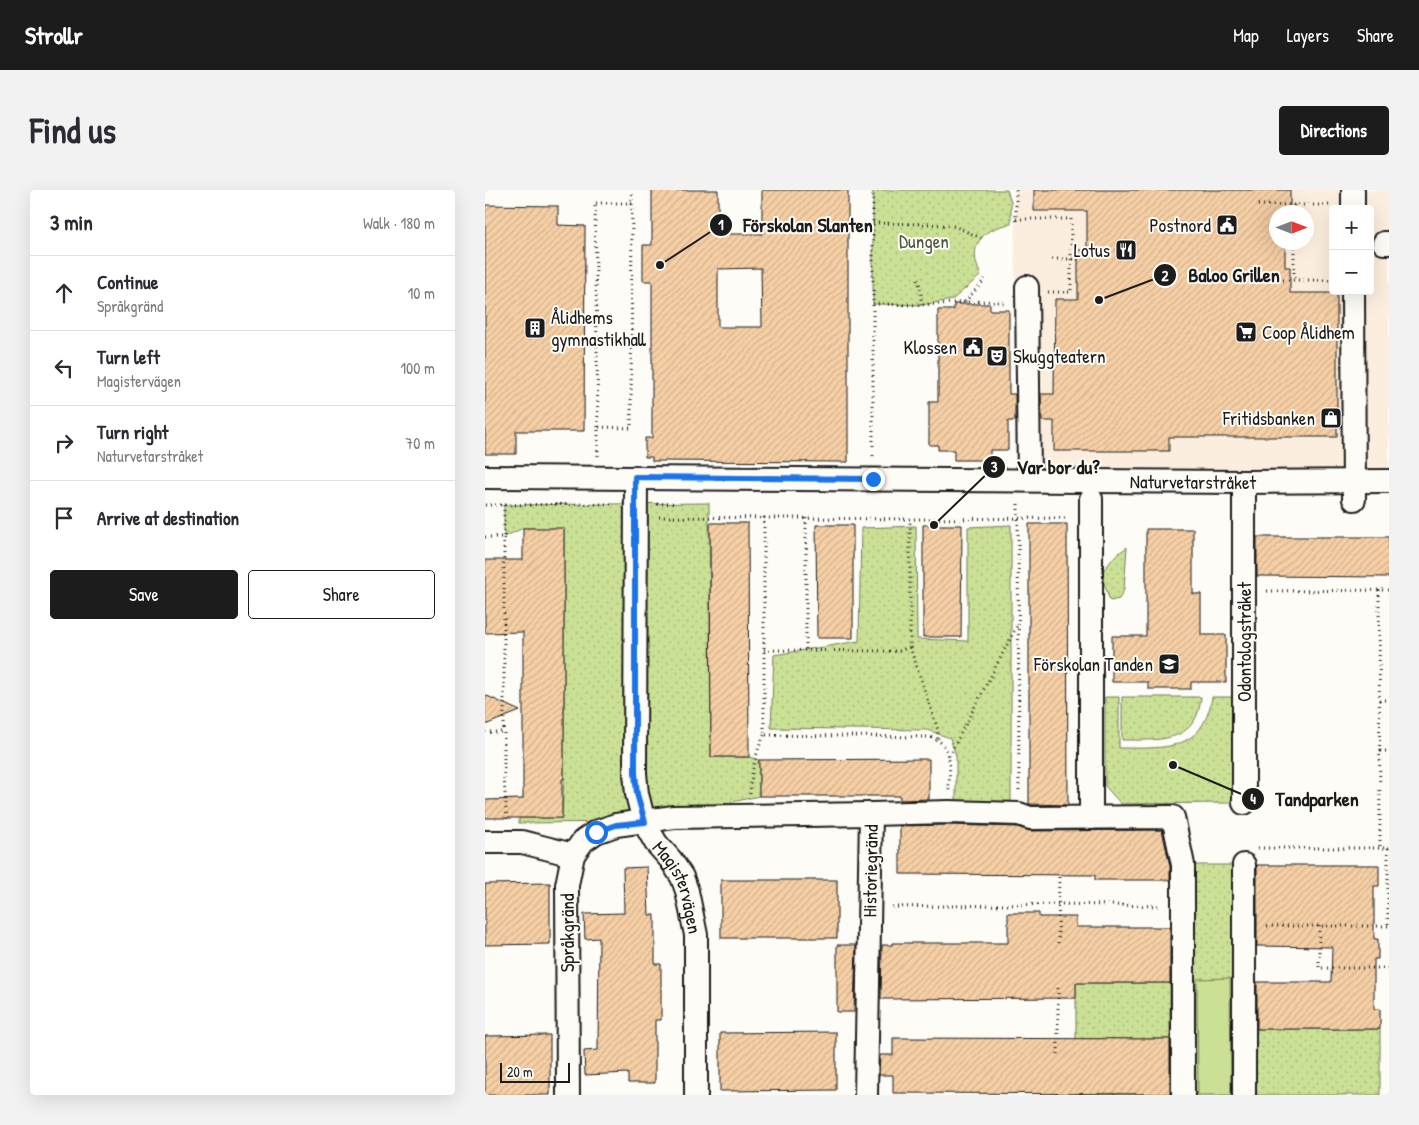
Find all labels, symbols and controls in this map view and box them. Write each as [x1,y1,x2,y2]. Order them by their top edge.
text: Strollr [25,19,83,51]
text: Map [1233,23,1259,48]
text: Layers [1287,23,1329,48]
text: Share [1357,23,1394,48]
button: Directions [1279,106,1389,155]
text: Find us [30,107,116,154]
north arrow [1269,205,1314,250]
map controls [1329,205,1374,295]
button: + [1329,205,1374,250]
callout: Förskolan Slanten [708,207,883,242]
text: 3 min [50,208,93,237]
text: Förskolan Slanten [742,211,873,238]
text: Walk · 180 m [363,212,435,234]
place label: Postnord [1149,212,1212,238]
public building icon: Postnord [1215,213,1239,237]
text: 1 [718,214,724,235]
park label: Dungen [899,228,949,254]
place label: Lotus [1074,237,1110,263]
restaurant icon: Lotus [1114,238,1138,262]
button: − [1329,250,1374,295]
callout: Baloo Grillen [1153,258,1289,293]
text: Baloo Grillen [1188,261,1280,288]
text: 2 [1161,265,1169,286]
text: Continue [97,269,158,295]
icon: ahead [50,279,78,307]
text: 10 m [407,282,435,304]
text: Språkgränd [97,295,163,317]
place label: Ålidhems gymnastikhall [551,304,647,352]
building icon: Ålidhems gymnastikhall [523,316,547,340]
place label: Coop Ålidhem [1262,319,1355,345]
supermarket icon: Coop Ålidhem [1234,320,1258,344]
place label: Klossen [904,334,957,360]
public building icon: Klossen [961,335,985,359]
place label: Skuggteatern [1013,343,1106,369]
text: Turn left [97,344,160,370]
theatre icon: Skuggteatern [985,344,1009,368]
icon: left [50,354,78,382]
text: 100 m [400,357,435,379]
text: Magistervägen [97,370,181,392]
place label: Fritidsbanken [1222,405,1315,431]
shop icon: Fritidsbanken [1319,406,1343,430]
text: Turn right [97,419,168,445]
icon: right [50,429,78,457]
text: 70 m [405,432,435,454]
text: Naturvetarstråket [97,445,203,467]
callout: Var bor du? [982,450,1110,485]
text: Var bor du? [1016,453,1100,480]
text: 3 [991,456,998,477]
route end [862,468,885,491]
street label: Naturvetarstråket [1130,468,1257,495]
icon: arrive [50,504,78,532]
text: Arrive at destination [97,505,239,531]
button: Save [50,570,238,619]
button: Share [248,570,435,619]
street label: Odontologstråket [1231,581,1257,702]
place label: Förskolan Tanden [1033,651,1153,677]
school or university icon: Förskolan Tanden [1157,652,1181,676]
callout: Tandparken [1241,782,1369,817]
text: Tandparken [1274,785,1359,813]
text: 4 [1250,788,1256,809]
route start [585,821,608,844]
street label: Historiegränd [856,824,884,918]
street label: Magistervägen [647,835,708,936]
street label: Språkgränd [554,893,580,972]
scale bar [500,1060,570,1083]
text: 20 m [507,1062,533,1081]

